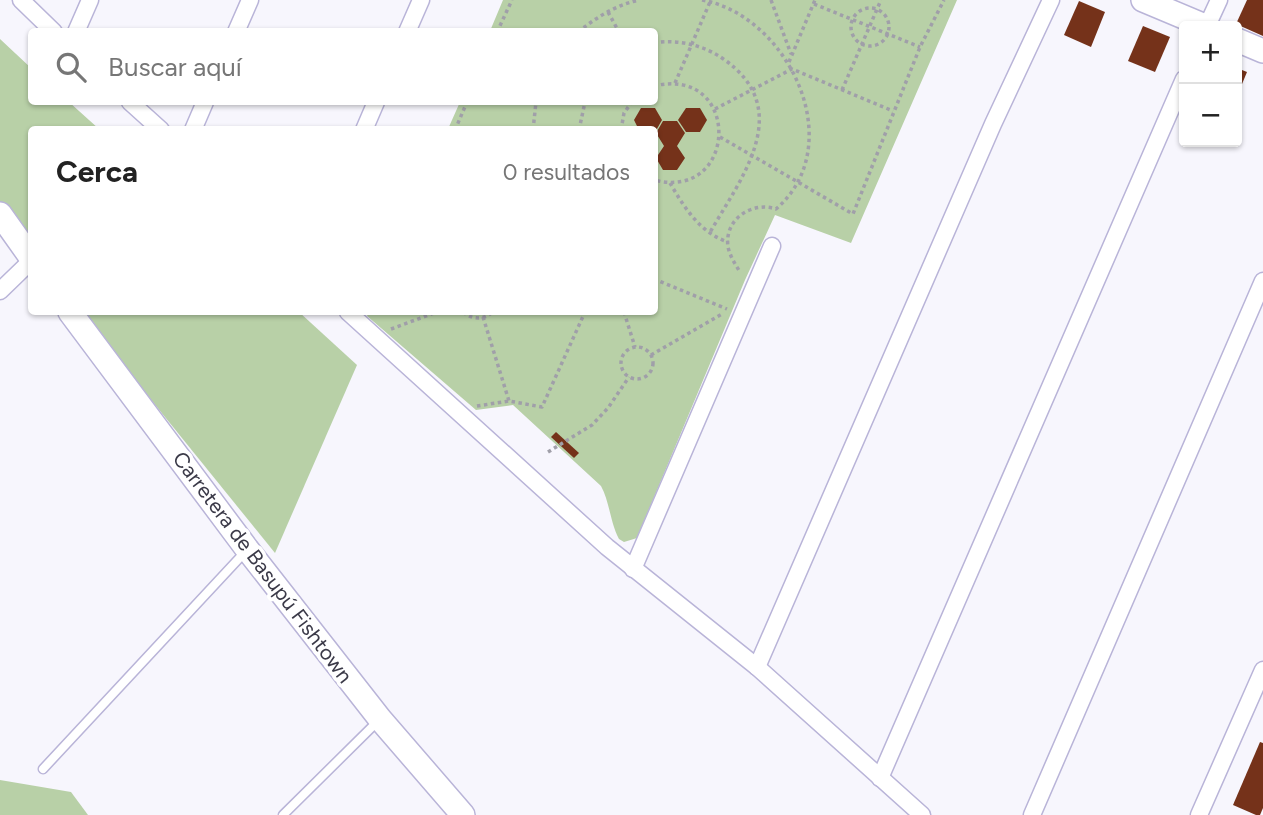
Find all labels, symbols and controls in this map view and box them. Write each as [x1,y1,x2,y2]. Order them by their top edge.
map controls [1179,21,1242,147]
button: + [1179,21,1242,84]
search box [28,28,658,105]
icon: search [52,48,90,86]
text: Buscar aquí [108,51,242,83]
button: − [1179,84,1242,147]
text: Cerca [56,153,138,190]
text: 0 resultados [503,158,630,186]
street label: Carretera de Basupú Fishtown [168,446,358,688]

